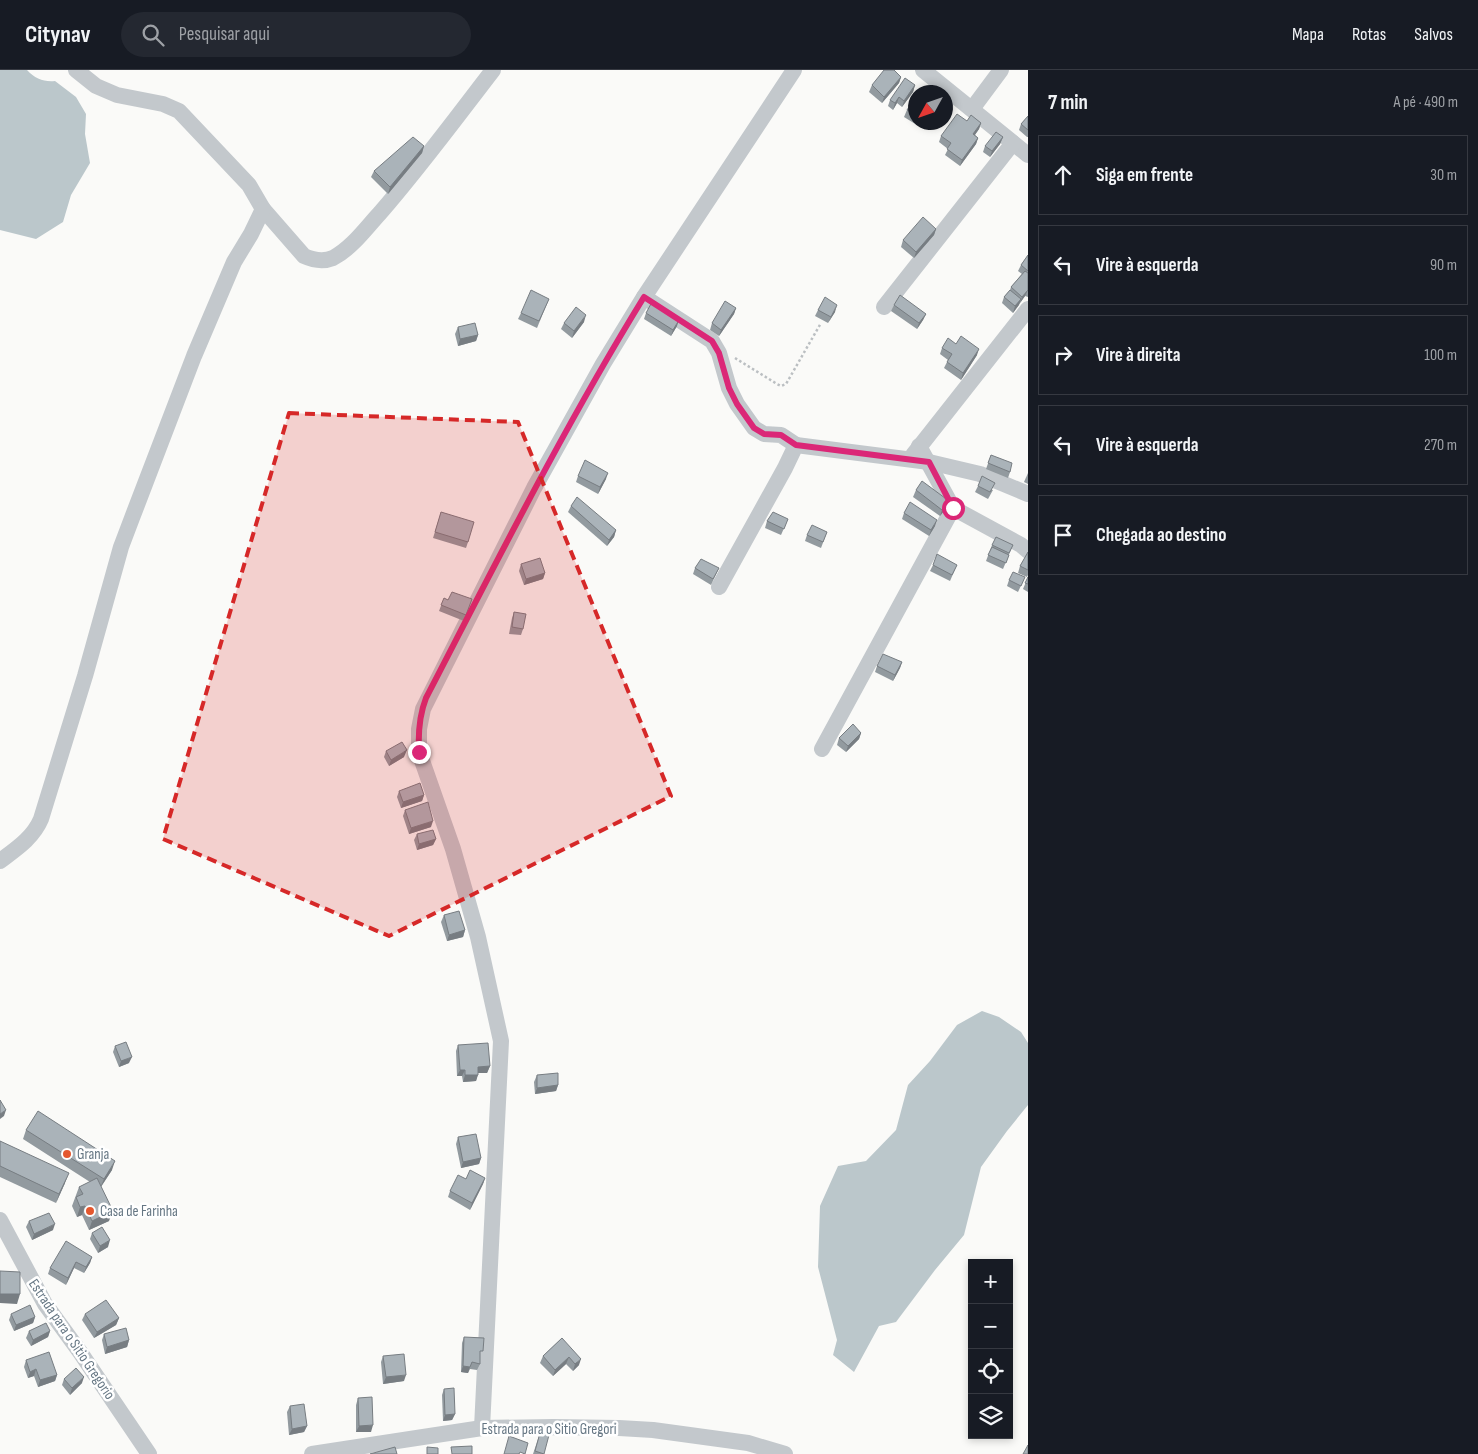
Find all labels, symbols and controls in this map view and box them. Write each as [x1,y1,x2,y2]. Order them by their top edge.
search box [121,12,471,57]
text: Citynav [25,20,91,49]
icon: search [139,21,167,49]
text: Pesquisar aqui [179,23,270,46]
text: Mapa [1292,24,1324,45]
text: Rotas [1352,24,1386,45]
text: Salvos [1414,24,1453,45]
north arrow [908,85,953,130]
text: 7 min [1048,90,1088,115]
text: A pé · 490 m [1394,93,1458,112]
icon: ahead [1049,161,1077,189]
text: Siga em frente [1096,164,1193,187]
text: 30 m [1430,166,1457,185]
icon: left [1049,251,1077,279]
text: Vire à esquerda [1096,254,1198,277]
text: 90 m [1430,256,1457,275]
icon: right [1049,341,1077,369]
text: Vire à direita [1096,344,1180,367]
text: 100 m [1424,346,1457,365]
icon: left [1049,431,1077,459]
text: Vire à esquerda [1096,434,1198,457]
text: 270 m [1424,436,1457,455]
route start [942,497,965,520]
icon: arrive [1049,521,1077,549]
text: Chegada ao destino [1096,524,1226,547]
route end [408,741,431,764]
place label: Granja [77,1145,109,1164]
marker: Granja [61,1148,73,1160]
place label: Casa de Farinha [100,1202,178,1221]
marker: Casa de Farinha [84,1205,96,1217]
map controls [968,1259,1013,1439]
button: + [968,1259,1013,1304]
street label: Estrada para o Sitio Gregorio [24,1275,119,1403]
button: − [968,1304,1013,1349]
button: locate [968,1349,1013,1394]
button: layers [968,1394,1013,1439]
street label: Estrada para o Sitio Gregori [481,1420,617,1439]

